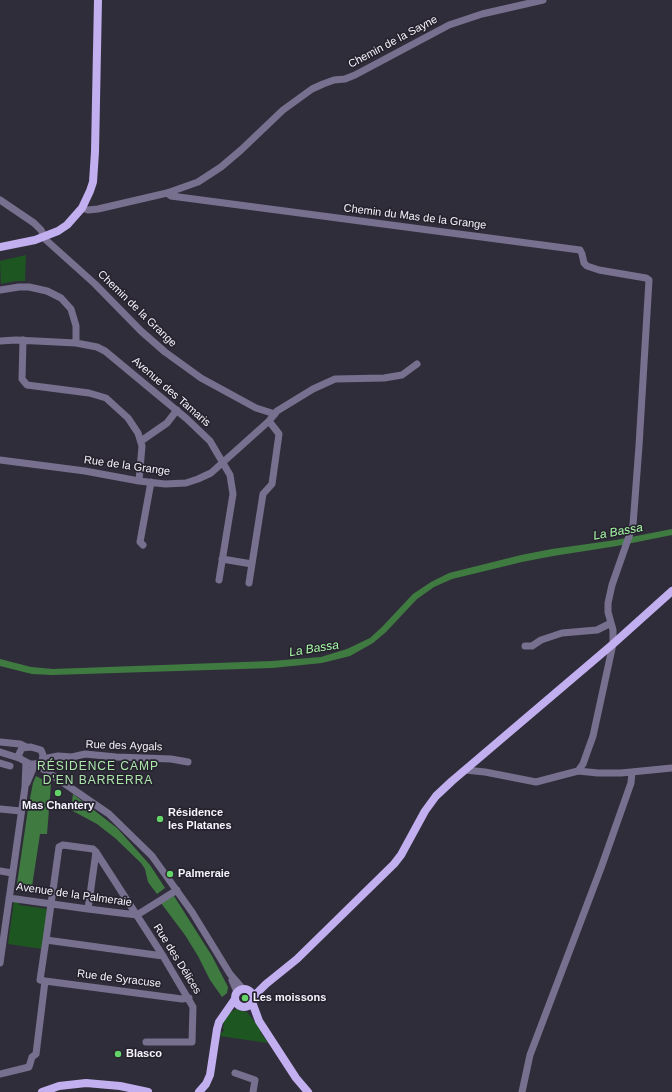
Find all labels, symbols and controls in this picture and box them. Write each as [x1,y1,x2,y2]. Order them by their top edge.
street label: Chemin de la Sayne [346,13,440,71]
street label: Chemin du Mas de la Grange [343,202,487,232]
street label: Chemin de la Grange [95,268,179,350]
street label: Avenue des Tamaris [129,354,213,430]
street label: Rue de la Grange [83,453,171,479]
water label: La Bassa [592,521,644,543]
water label: La Bassa [288,638,340,660]
street label: Rue des Aygals [85,738,163,754]
district label: RÉSIDENCE CAMP D'EN BARRERRA [37,760,159,788]
marker: Mas Chantery [53,788,63,798]
place label: Mas Chantery [22,799,94,813]
place label: Résidence les Platanes [168,806,232,832]
marker: Résidence les Platanes [155,814,165,824]
place label: Palmeraie [178,867,230,881]
marker: Palmeraie [165,869,175,879]
street label: Avenue de la Palmeraie [15,880,133,910]
street label: Rue des Délices [150,922,204,996]
street label: Rue de Syracuse [76,967,162,991]
place label: Les moissons [253,991,326,1005]
marker: Les moissons [240,993,250,1003]
place label: Blasco [126,1047,162,1061]
marker: Blasco [113,1049,123,1059]

